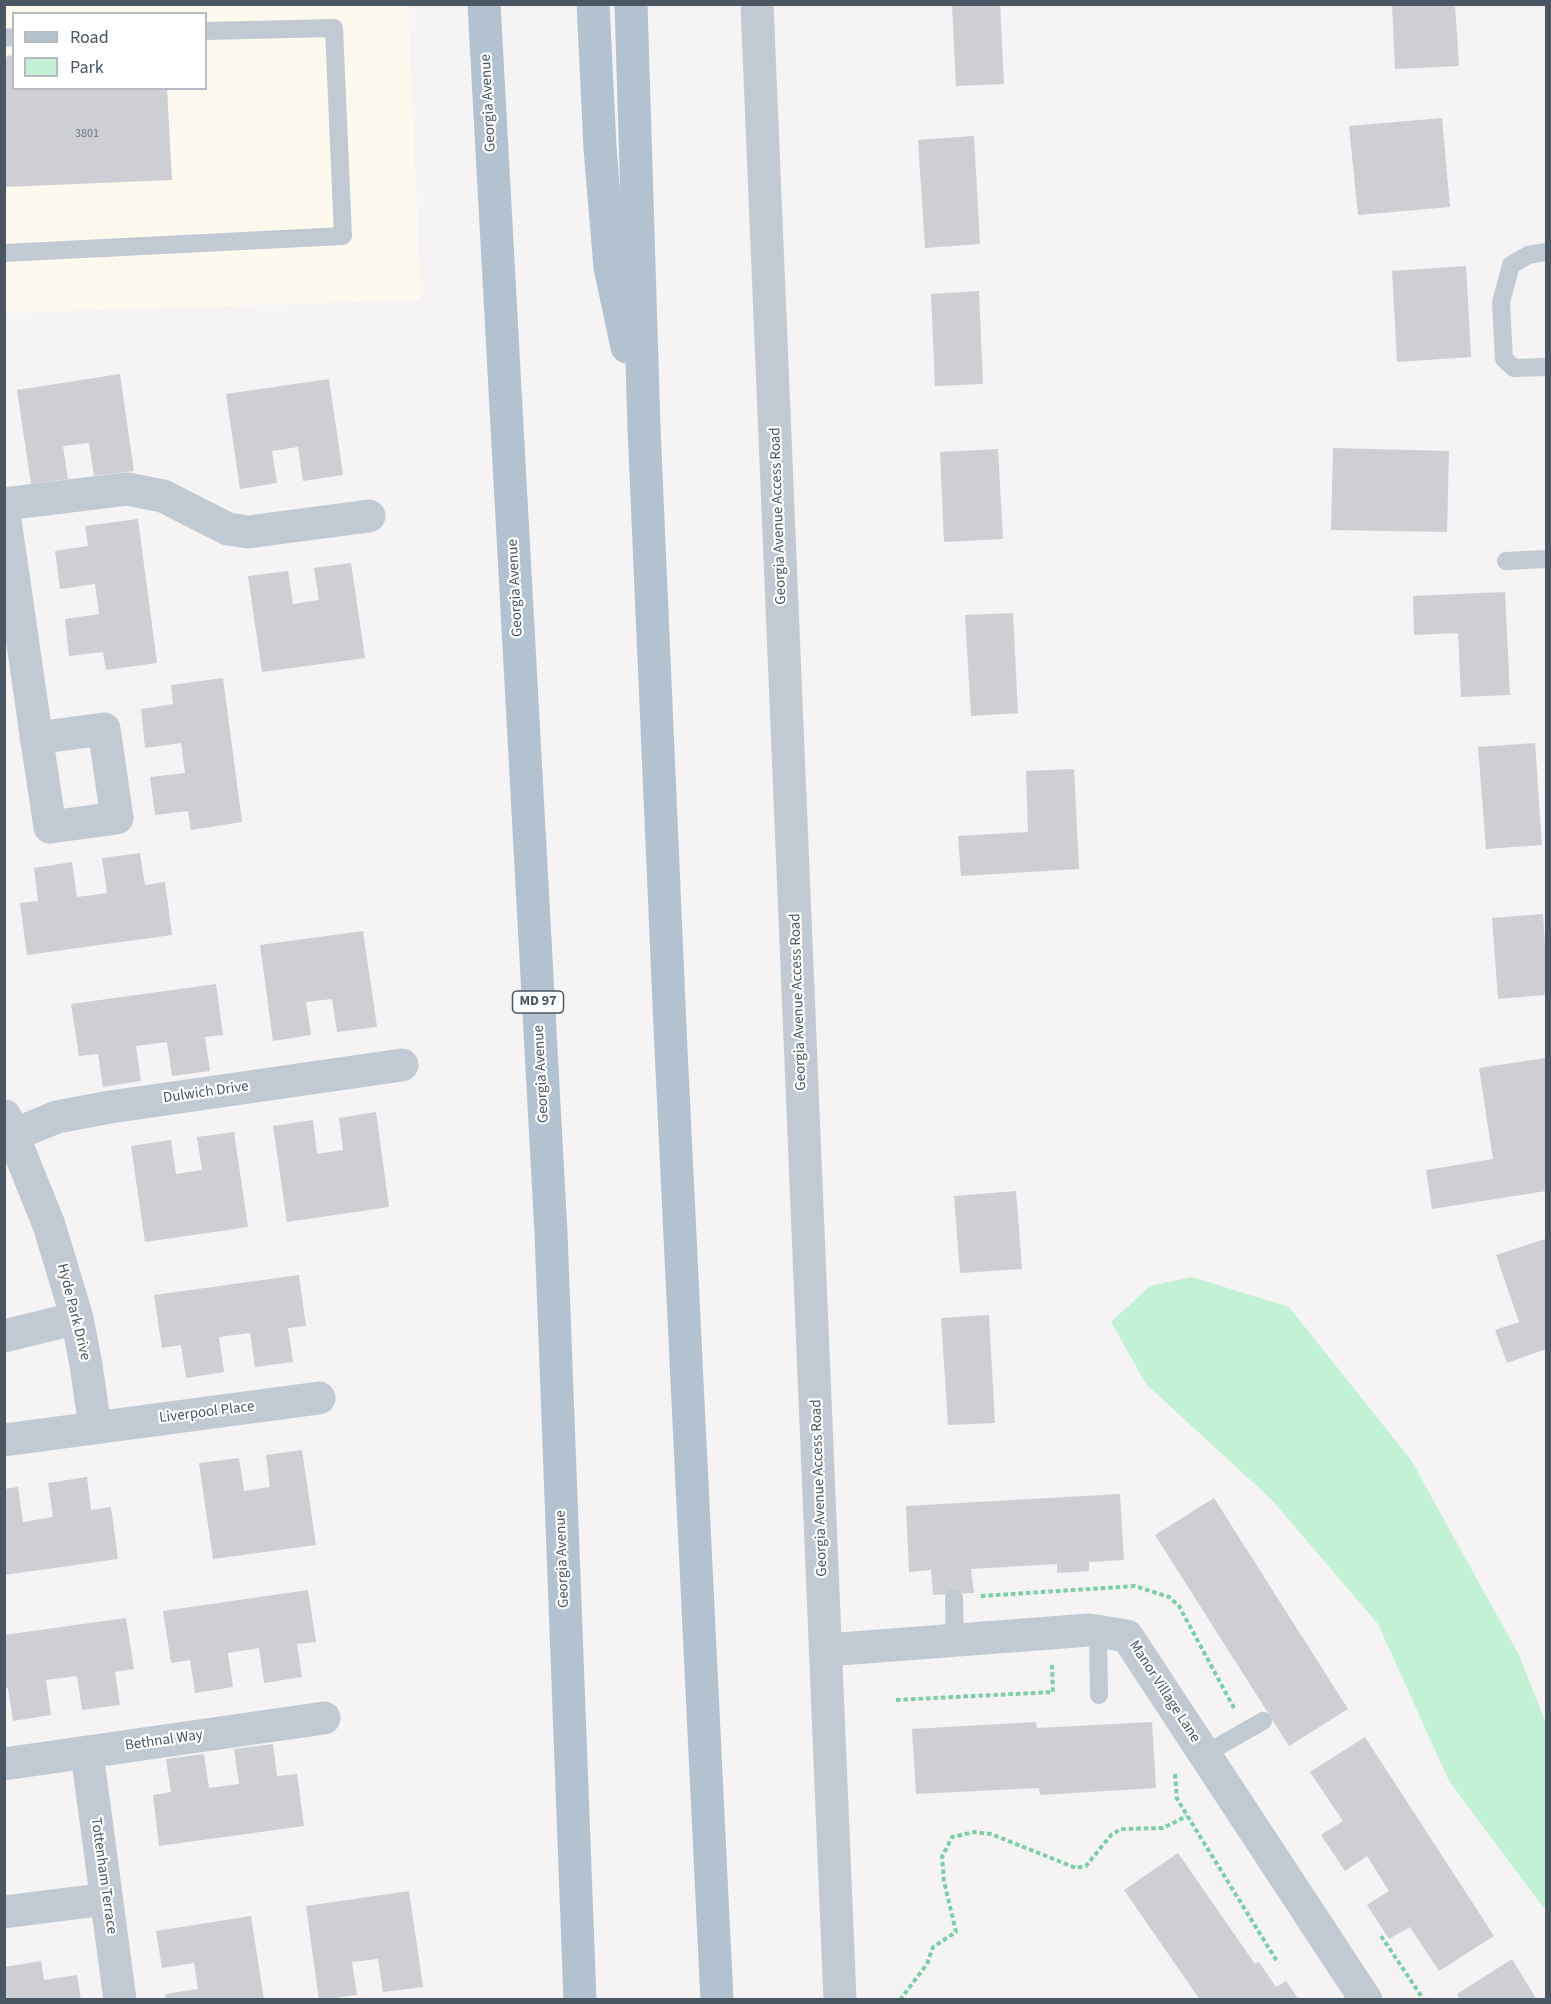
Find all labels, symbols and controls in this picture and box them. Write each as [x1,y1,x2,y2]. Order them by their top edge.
legend [12,12,207,90]
text: Road [70,25,109,50]
street label: Georgia Avenue [477,54,501,152]
text: Park [70,55,104,80]
house number: 3801 [75,127,99,141]
street label: Georgia Avenue Access Road [767,427,791,605]
street label: Georgia Avenue [504,539,528,637]
street label: Georgia Avenue Access Road [787,913,811,1091]
road number: MD 97 [512,991,564,1013]
street label: Georgia Avenue [530,1025,554,1123]
street label: Dulwich Drive [162,1078,250,1108]
street label: Hyde Park Drive [52,1262,94,1362]
street label: Liverpool Place [158,1398,256,1428]
street label: Georgia Avenue Access Road [808,1399,832,1577]
street label: Georgia Avenue [552,1510,574,1608]
street label: Manor Village Lane [1124,1638,1204,1746]
street label: Bethnal Way [124,1727,204,1755]
street label: Tottenham Terrace [86,1817,120,1935]

